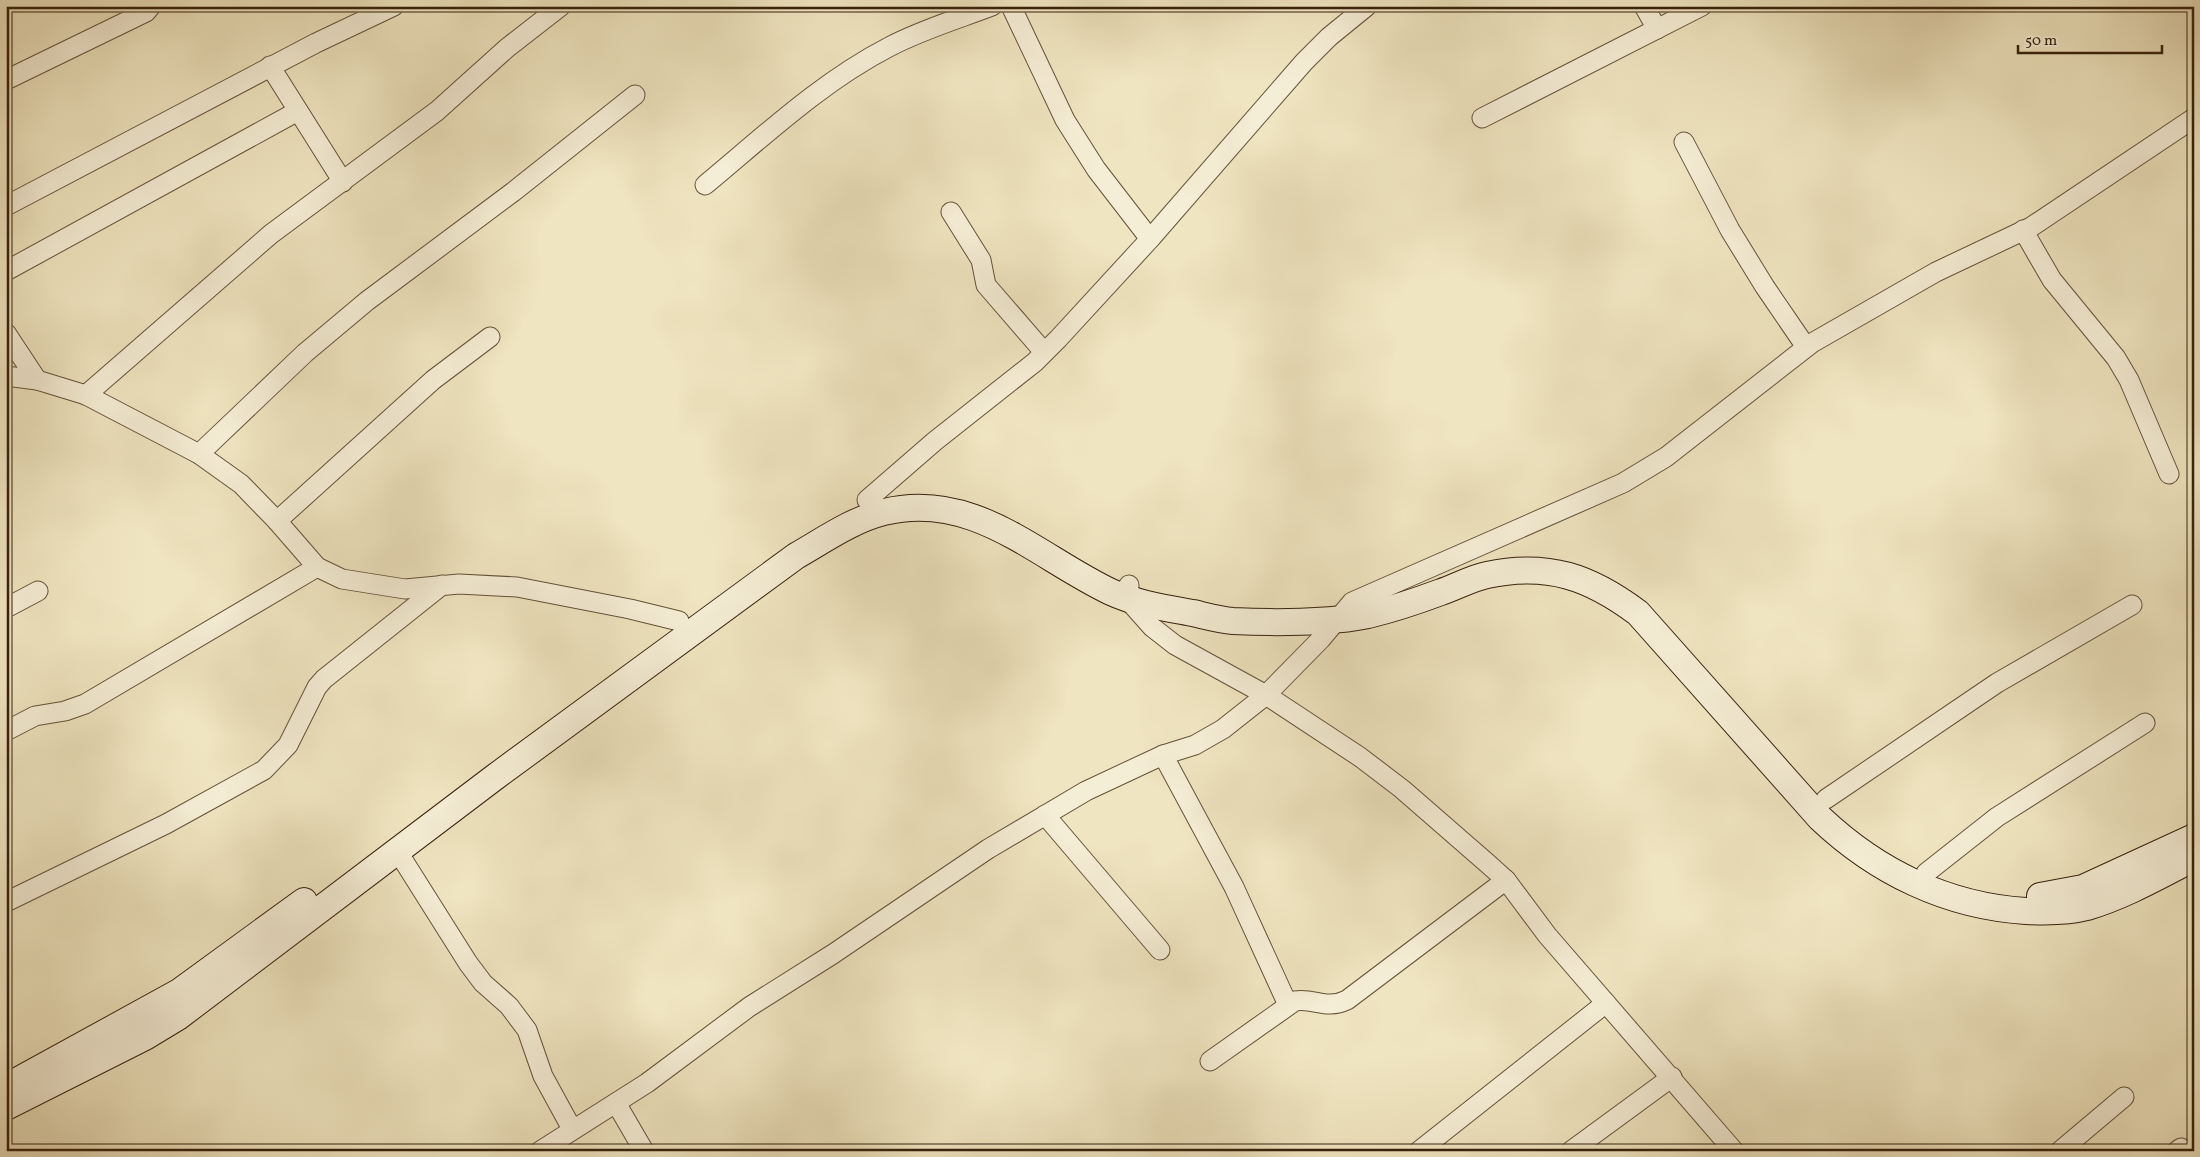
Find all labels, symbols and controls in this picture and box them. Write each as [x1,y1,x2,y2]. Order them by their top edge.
scale bar [2018,22,2161,54]
text: 50 m [2025,31,2057,52]

